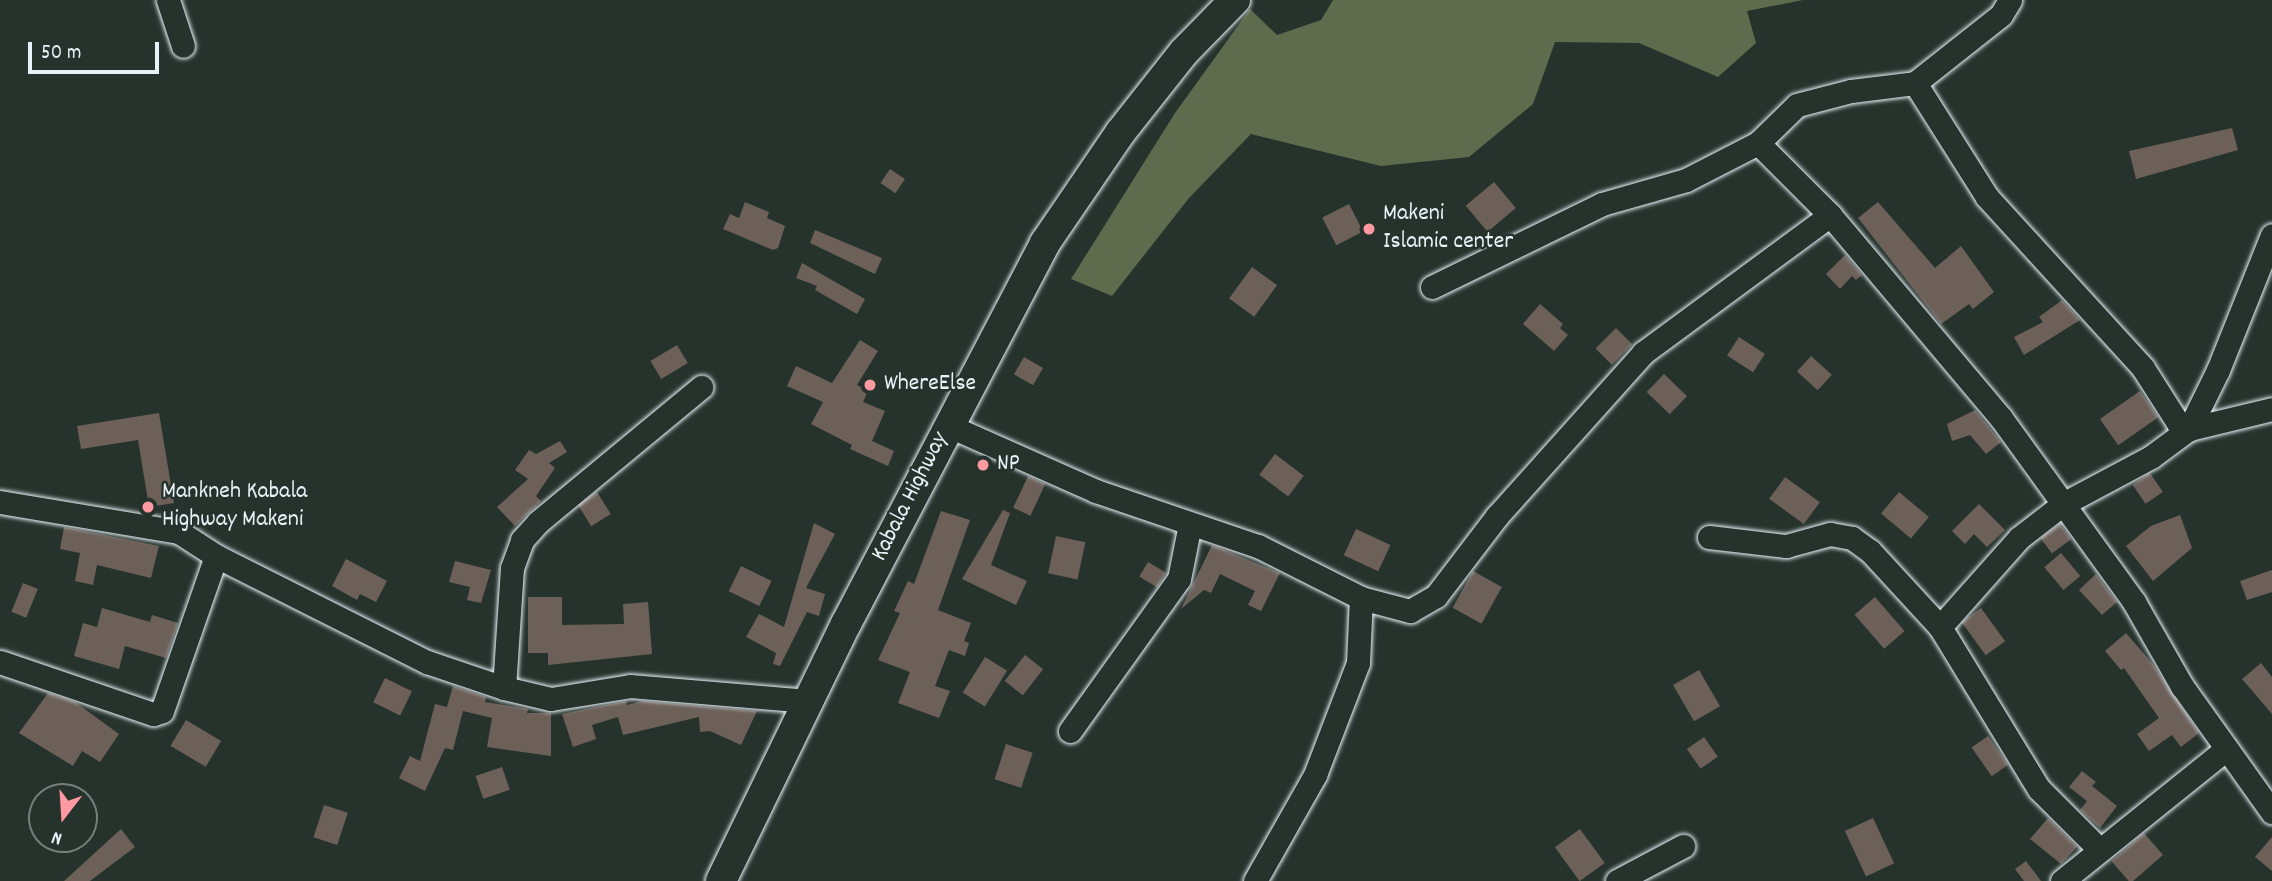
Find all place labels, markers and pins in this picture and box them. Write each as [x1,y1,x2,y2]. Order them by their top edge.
place label: Makeni Islamic center [1383,201,1513,257]
marker: Makeni Islamic center [1361,221,1377,237]
place label: WhereElse [884,371,976,399]
marker: WhereElse [862,377,878,393]
place label: NP [997,451,1020,479]
marker: NP [975,457,991,473]
place label: Mankneh Kabala Highway Makeni [162,479,307,535]
marker: Mankneh Kabala Highway Makeni [140,499,156,515]

